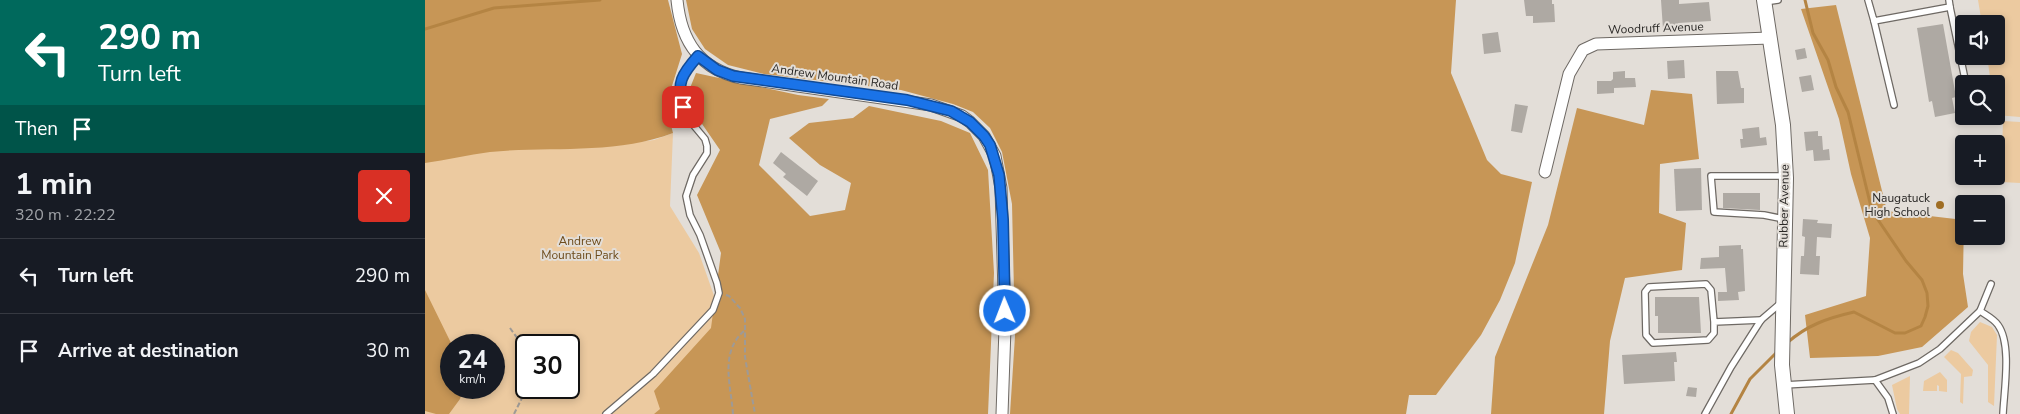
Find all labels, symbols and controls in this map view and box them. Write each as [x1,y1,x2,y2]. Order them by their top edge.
text: 290 m [98,14,201,61]
map controls [1955,15,2005,245]
button: sound [1955,15,2005,65]
street label: Woodruff Avenue [1608,18,1704,38]
icon: left [15,20,80,85]
text: Turn left [98,59,181,89]
street label: Andrew Mountain Road [771,60,899,94]
button: search [1955,75,2005,125]
pin [662,86,704,128]
icon: arrive [669,93,697,121]
icon: arrive [68,115,96,143]
text: Then [15,116,58,142]
button: + [1955,135,2005,185]
text: 1 min [15,164,93,205]
street label: Rubber Avenue [1775,164,1793,248]
button: close [358,170,410,222]
place label: Naugatuck High School [1865,190,1931,220]
button: − [1955,195,2005,245]
marker: Naugatuck High School [1934,199,1946,211]
text: 320 m · 22:22 [15,204,116,226]
park label: Andrew Mountain Park [541,233,620,263]
icon: left [15,262,43,290]
text: Turn left [58,263,133,289]
text: 290 m [355,263,410,289]
position arrow [978,284,1030,336]
speed limit sign: 30 [515,334,580,399]
icon: arrive [15,337,43,365]
text: Arrive at destination [58,338,239,364]
text: 30 m [366,338,410,364]
text: 24 [457,343,488,377]
text: km/h [459,371,486,387]

